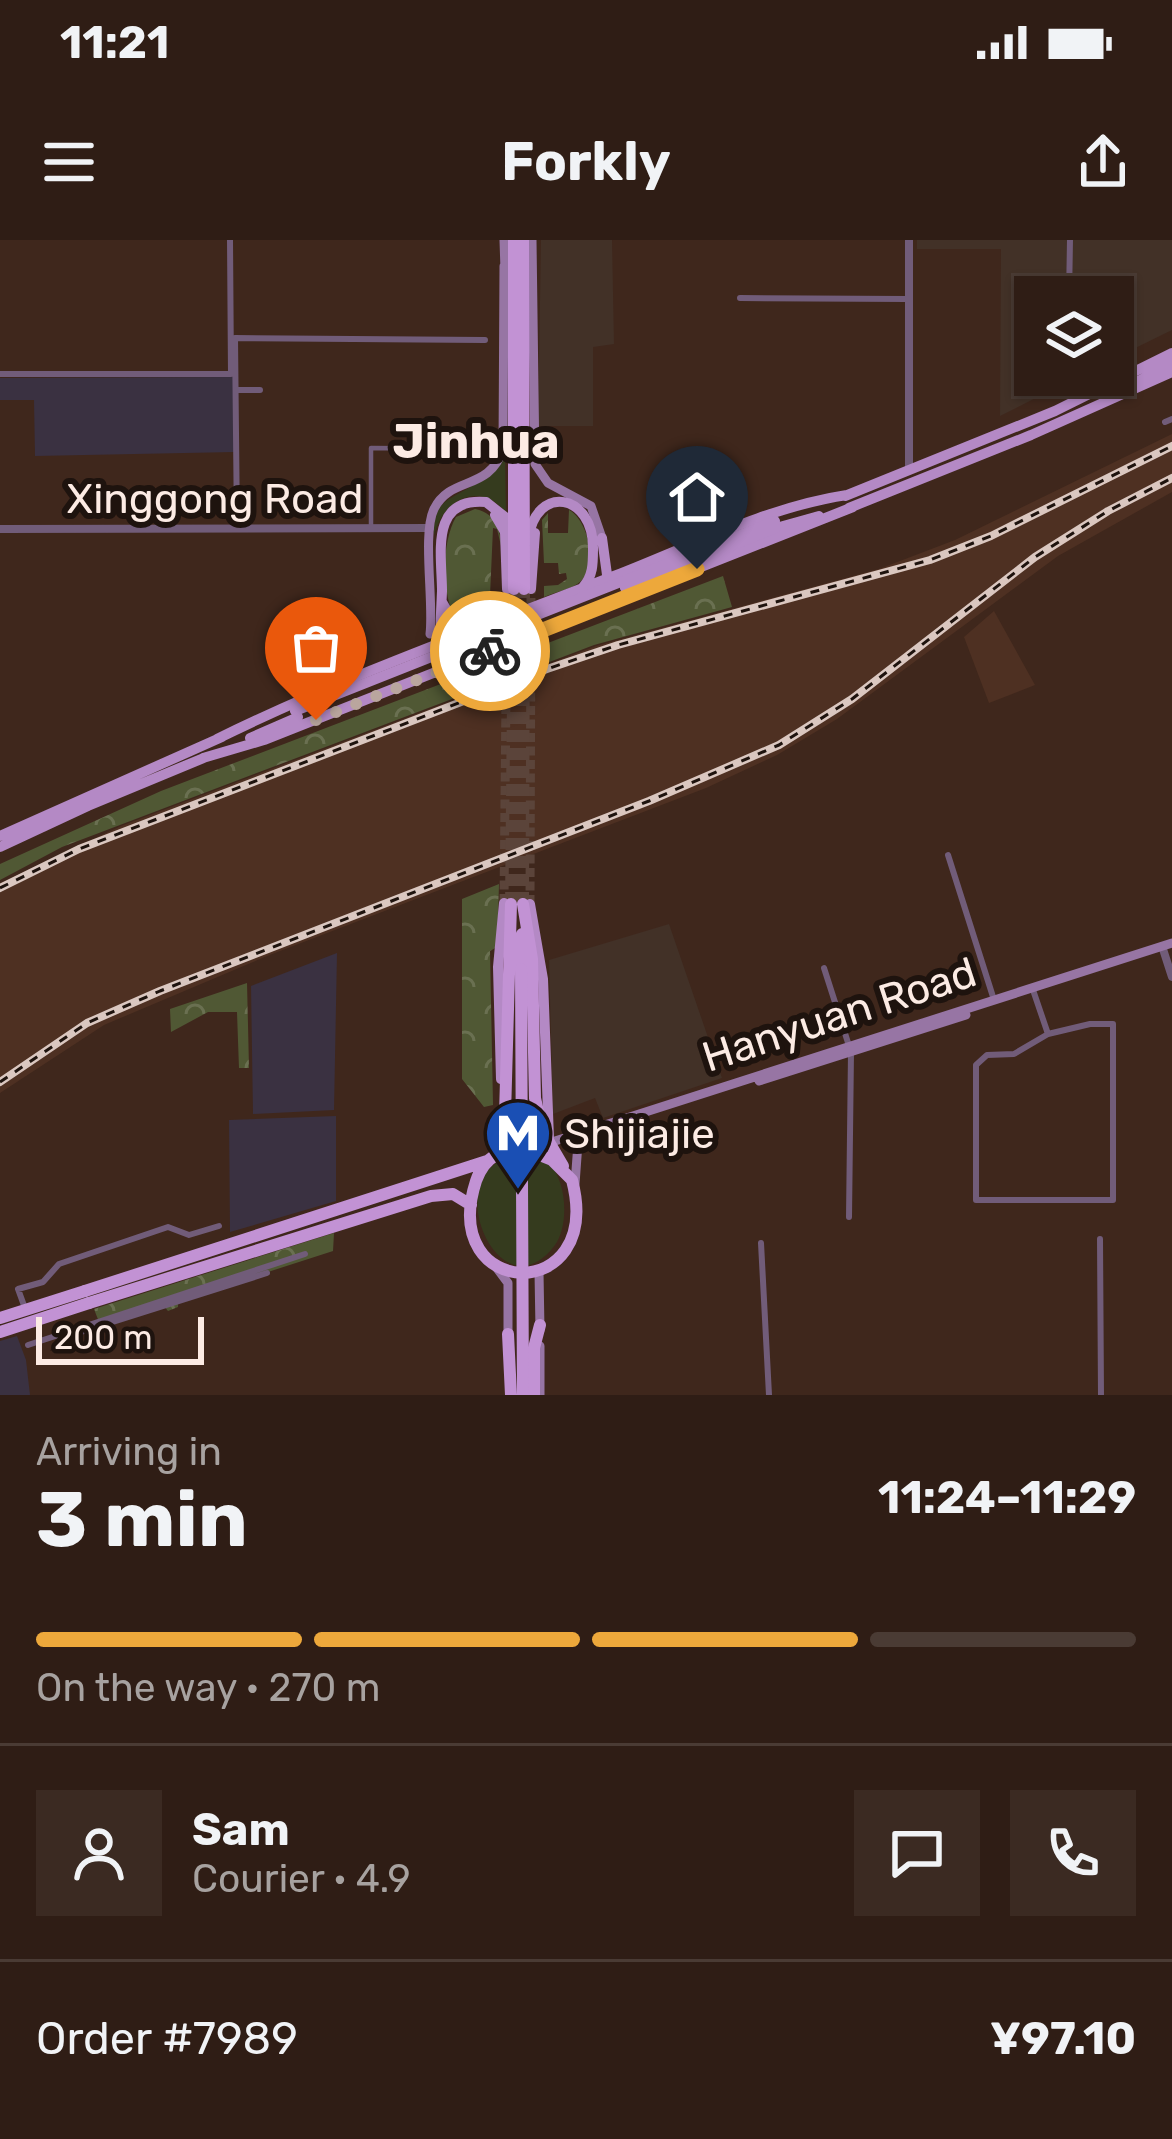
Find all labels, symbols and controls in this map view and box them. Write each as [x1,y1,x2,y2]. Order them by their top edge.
text: 11:21 [60,16,170,69]
icon: menu [36,129,102,195]
icon: share [1070,129,1136,195]
text: Forkly [501,130,671,194]
map controls [1014,276,1134,396]
button: layers [1014,276,1134,396]
district label: Jinhua [392,413,560,470]
pin [646,446,748,569]
icon: home [664,464,730,530]
street label: Xinggong Road [67,474,363,524]
courier [430,591,550,711]
pin [265,597,367,720]
icon: bag [283,615,349,681]
icon: bike [457,618,523,684]
street label: Hanyuan Road [696,947,983,1083]
metro station icon: Shijiajie [483,1098,553,1192]
place label: Shijiajie [564,1109,715,1159]
scale bar [36,1311,204,1364]
text: 200 m [54,1318,153,1357]
text: Arriving in [36,1429,222,1475]
text: 11:24–11:29 [878,1471,1136,1524]
text: 3 min [36,1473,248,1566]
text: On the way · 270 m [36,1665,380,1711]
button: person [36,1790,162,1916]
button: chat [854,1790,980,1916]
button: phone [1010,1790,1136,1916]
text: Sam [192,1803,290,1856]
text: Courier · 4.9 [192,1856,411,1902]
text: Order #7989 [36,2012,298,2065]
text: ¥97.10 [990,2012,1136,2065]

